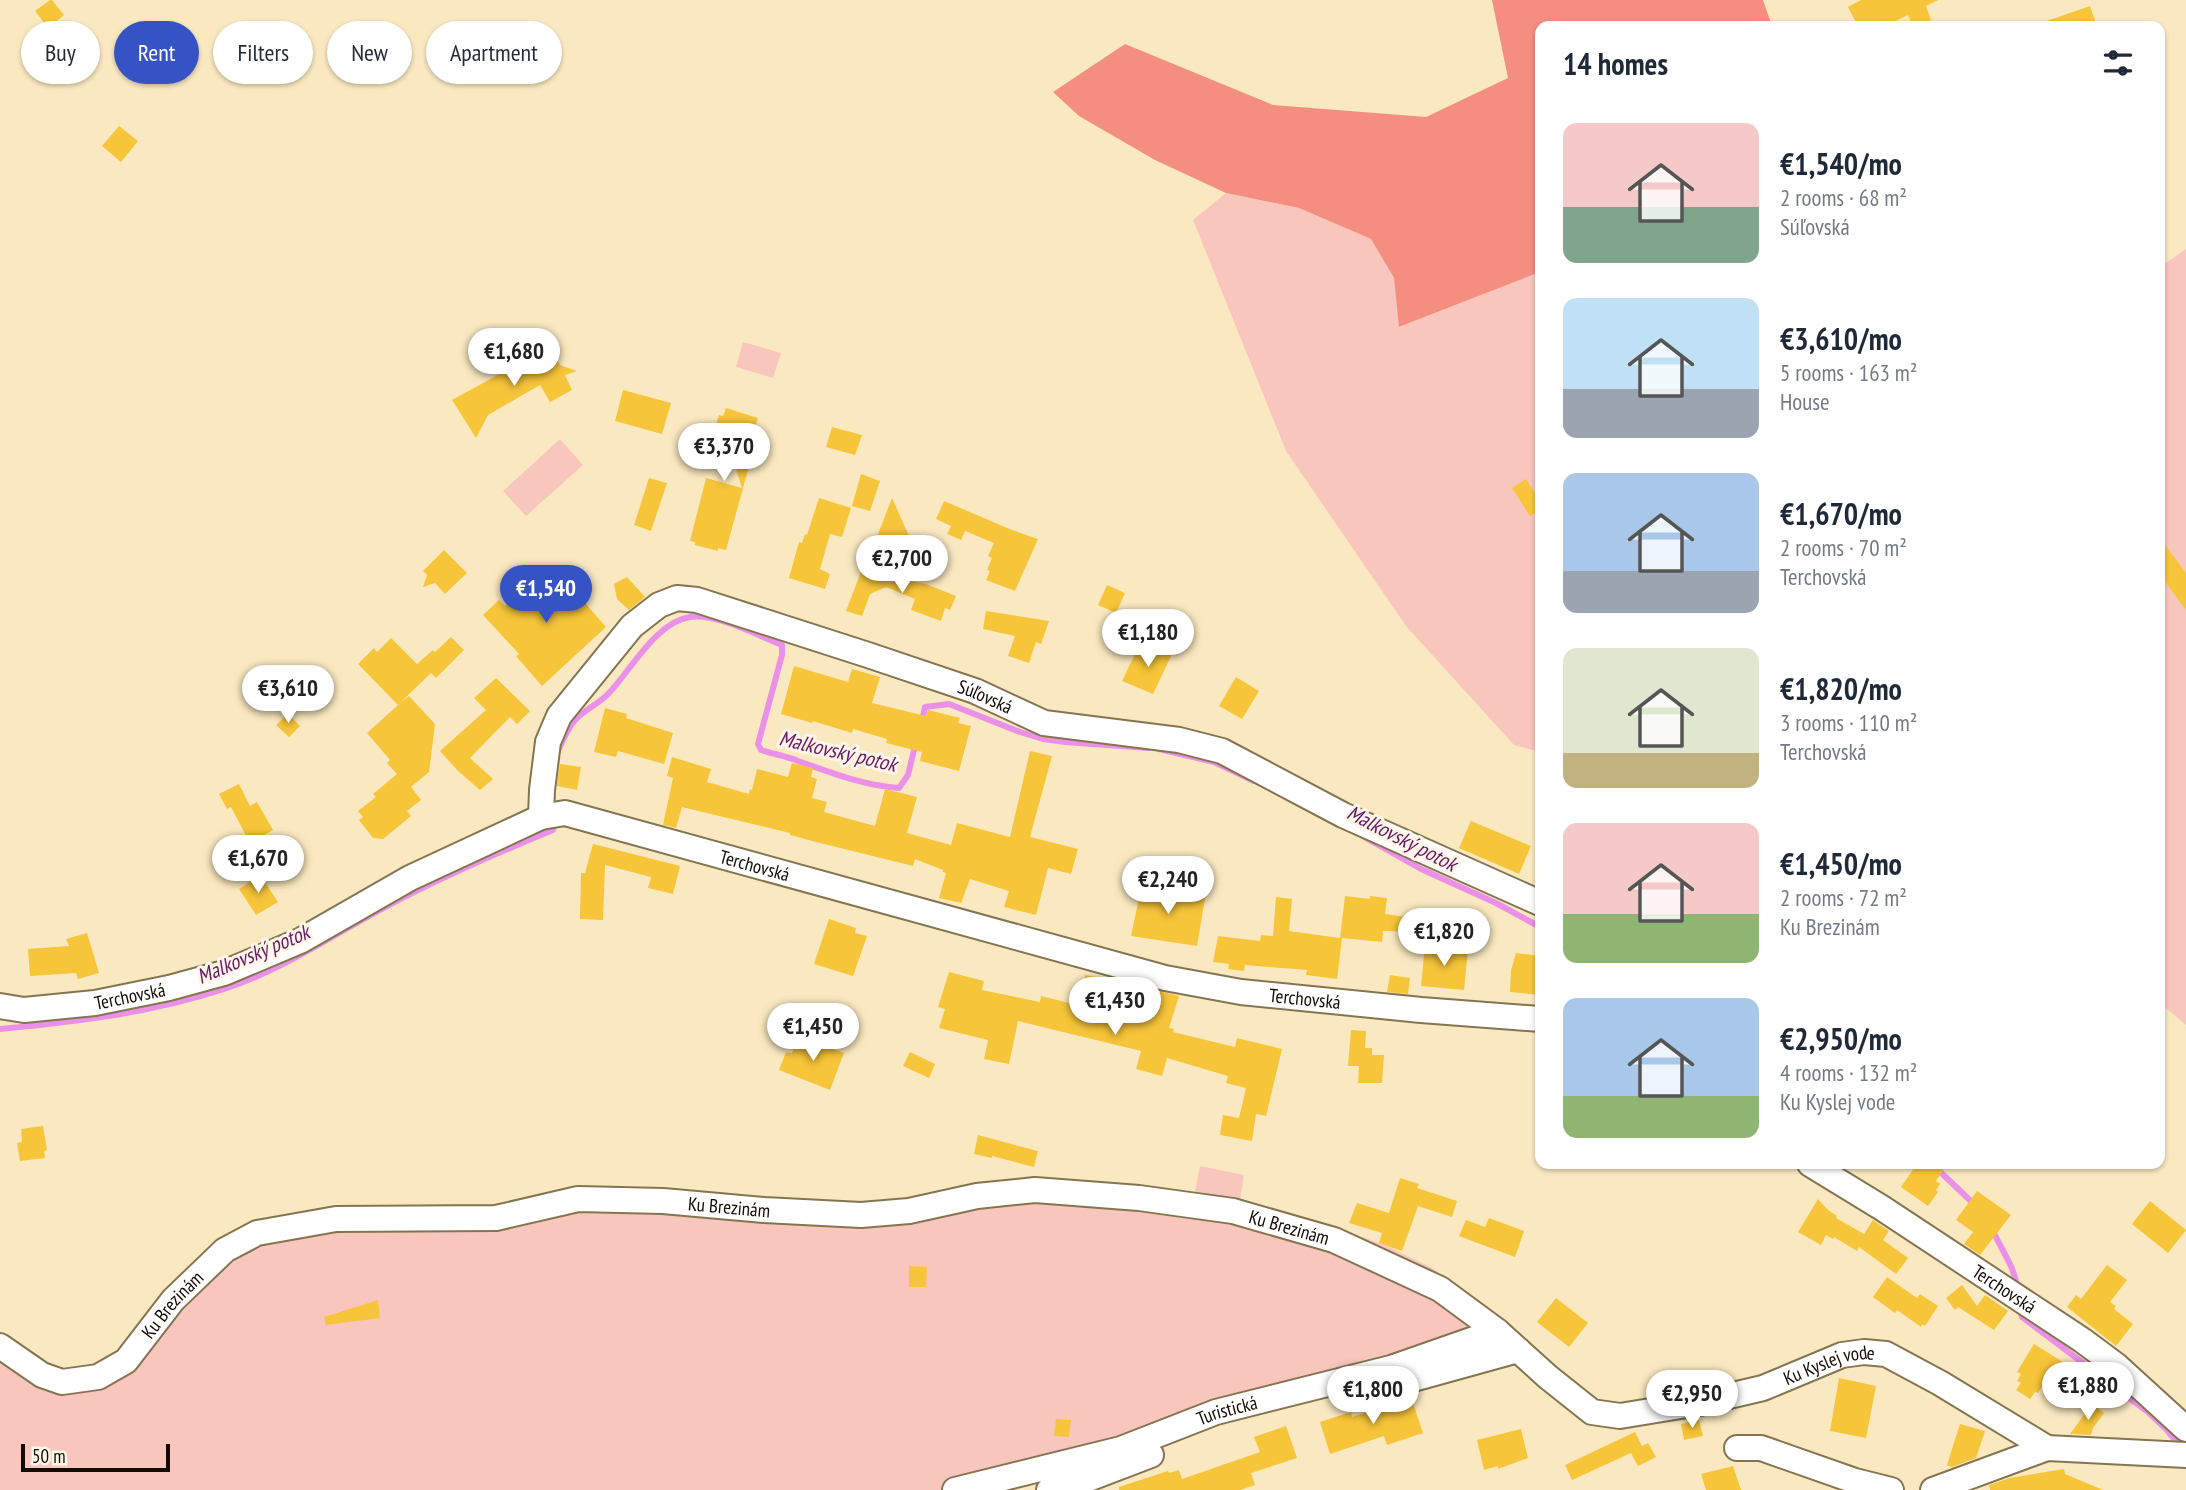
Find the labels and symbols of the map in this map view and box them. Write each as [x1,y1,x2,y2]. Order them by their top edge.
pin: €1,680 [457,328,571,388]
pin: €3,370 [667,424,781,483]
pin: €2,700 [845,536,959,595]
pin: €1,540 [489,566,603,625]
pin: €1,180 [1091,610,1205,669]
pin: €3,610 [231,666,345,725]
street label: Súľovská [955,674,1017,719]
water label: Malkovský potok [777,724,902,778]
water label: Malkovský potok [1343,799,1464,878]
pin: €1,670 [201,836,315,895]
street label: Terchovská [717,844,792,886]
pin: €2,240 [1111,856,1225,916]
pin: €1,820 [1387,908,1501,968]
water label: Malkovský potok [193,917,316,990]
street label: Terchovská [92,977,167,1015]
pin: €1,430 [1058,978,1172,1037]
street label: Terchovská [1268,983,1342,1014]
pin: €1,450 [756,1004,870,1063]
street label: Ku Brezinám [687,1191,771,1223]
street label: Ku Brezinám [1246,1204,1332,1250]
street label: Terchovská [1968,1259,2041,1318]
street label: Ku Brezinám [136,1265,208,1343]
street label: Ku Kyslej vode [1780,1340,1876,1390]
pin: €1,880 [2031,1362,2145,1422]
pin: €1,800 [1316,1366,1430,1426]
pin: €2,950 [1635,1370,1749,1430]
street label: Turistická [1193,1390,1260,1430]
scale bar [21,1441,170,1473]

